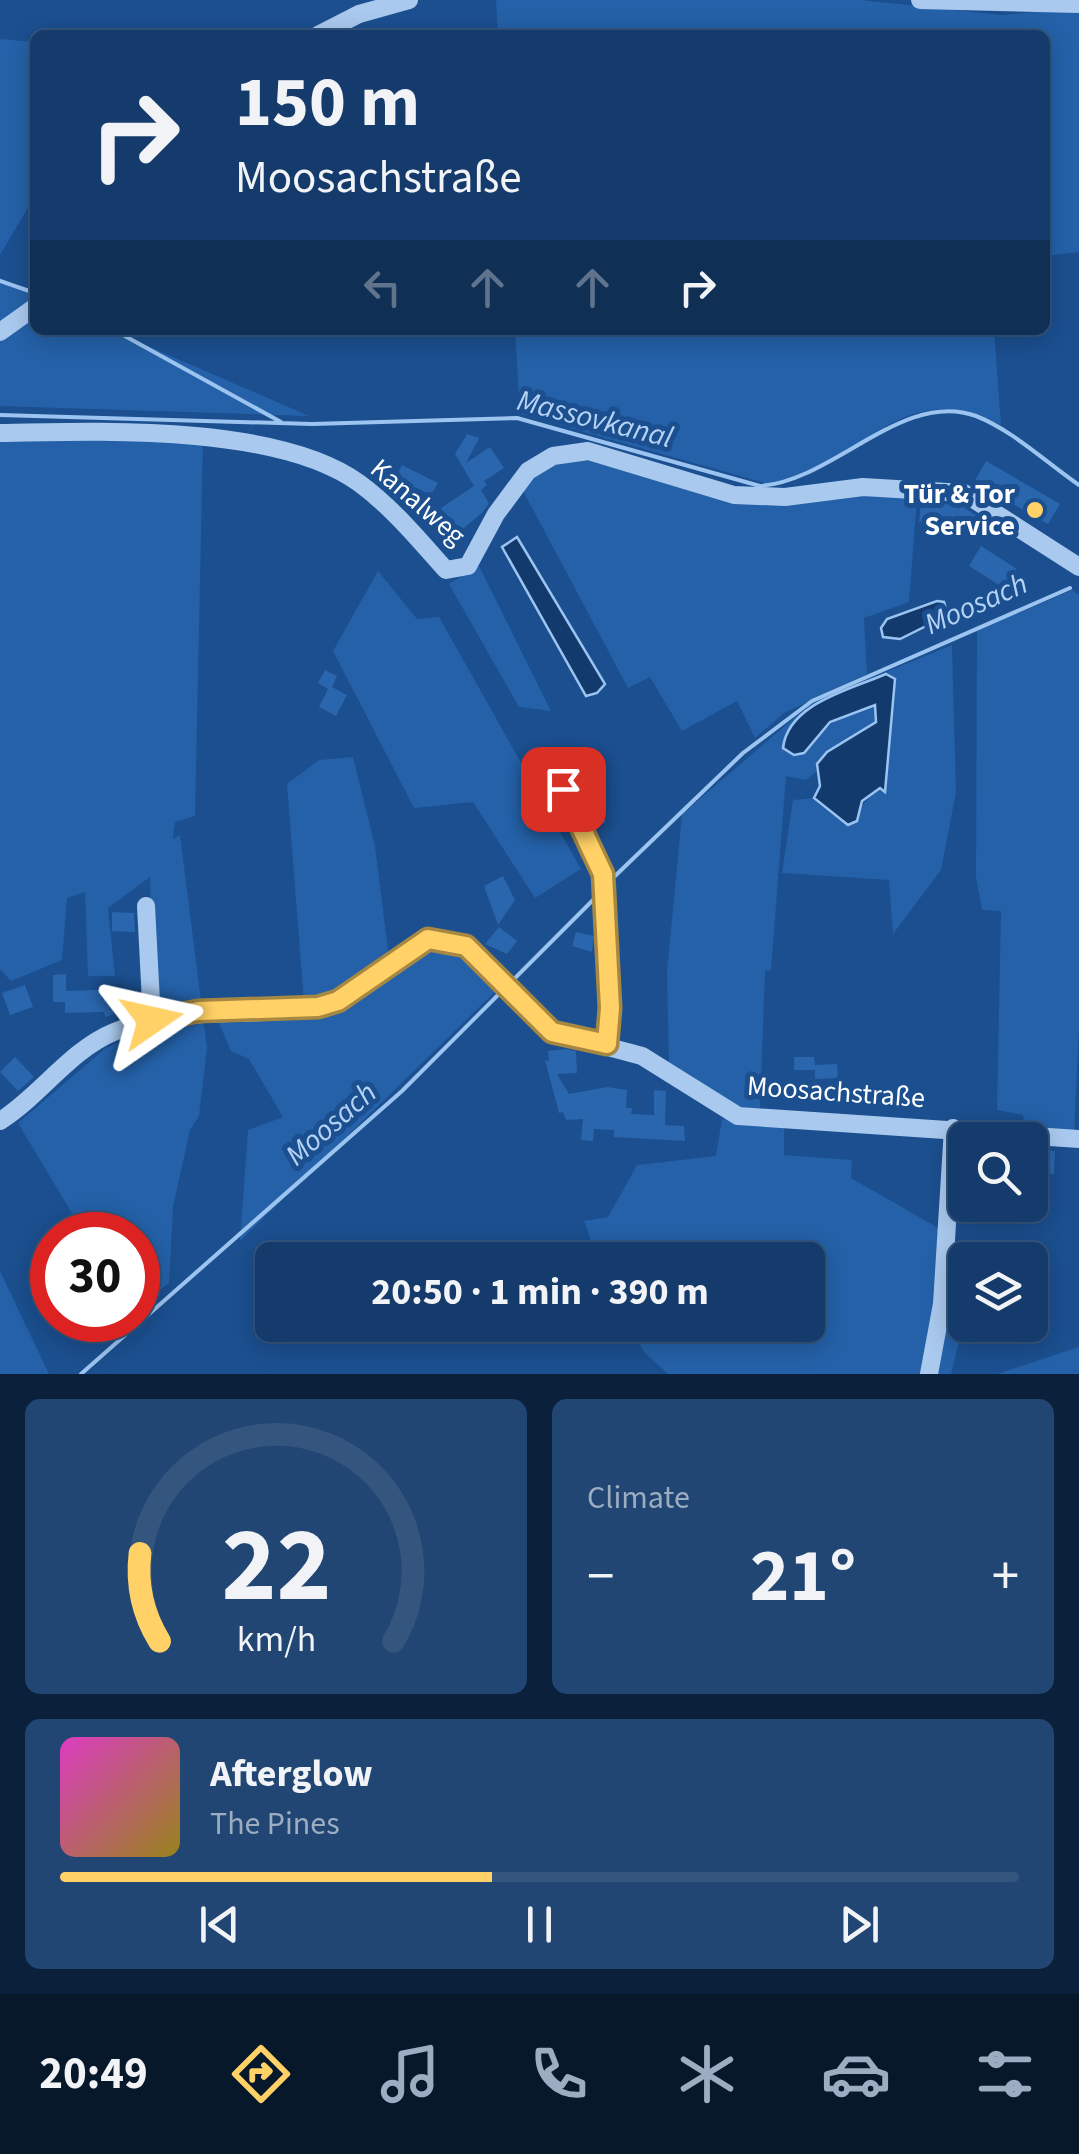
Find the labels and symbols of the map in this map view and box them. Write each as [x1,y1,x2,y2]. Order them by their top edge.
water label: Massovkanal [513,379,678,459]
street label: Kanalweg [362,449,474,555]
place label: Tür & Tor Service [904,474,1016,546]
marker: Tür & Tor Service [1024,499,1046,521]
water label: Moosach [918,562,1034,646]
pin [521,747,606,832]
position arrow [100,968,204,1072]
street label: Moosachstraße [746,1066,926,1118]
water label: Moosach [276,1072,386,1176]
speed limit sign: 30 [30,1212,160,1342]

